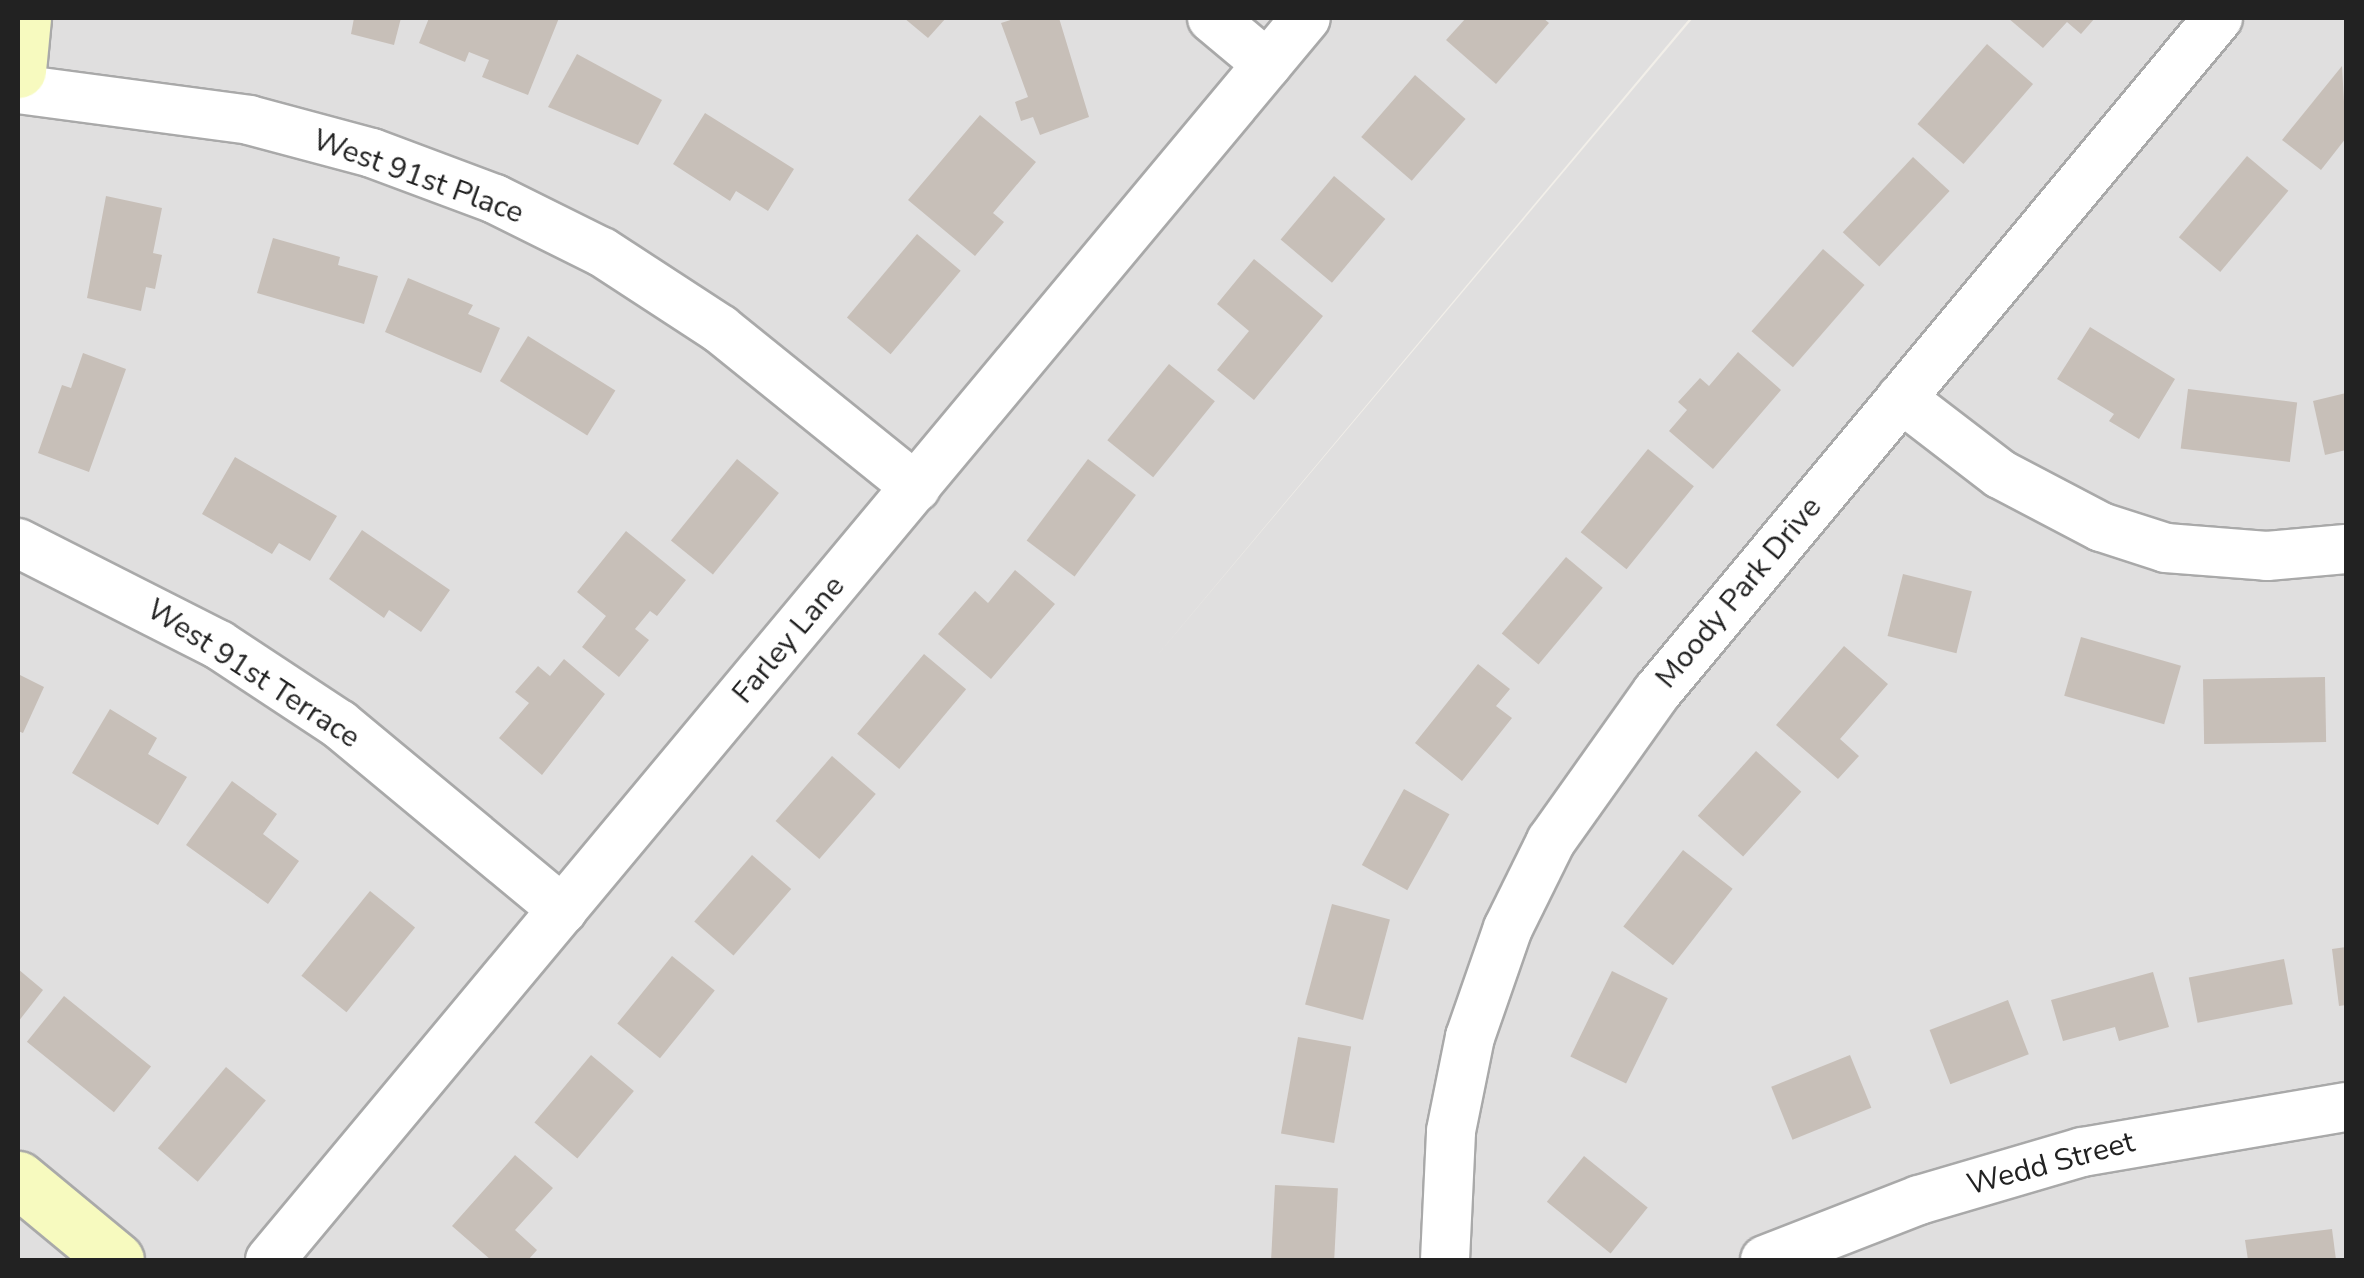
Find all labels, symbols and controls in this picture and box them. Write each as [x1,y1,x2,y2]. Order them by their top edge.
street label: West 91st Place [308,122,528,232]
street label: Moody Park Drive [1649,490,1829,696]
street label: Farley Lane [725,569,853,711]
street label: West 91st Terrace [140,592,366,756]
street label: Wedd Street [1963,1124,2139,1204]

